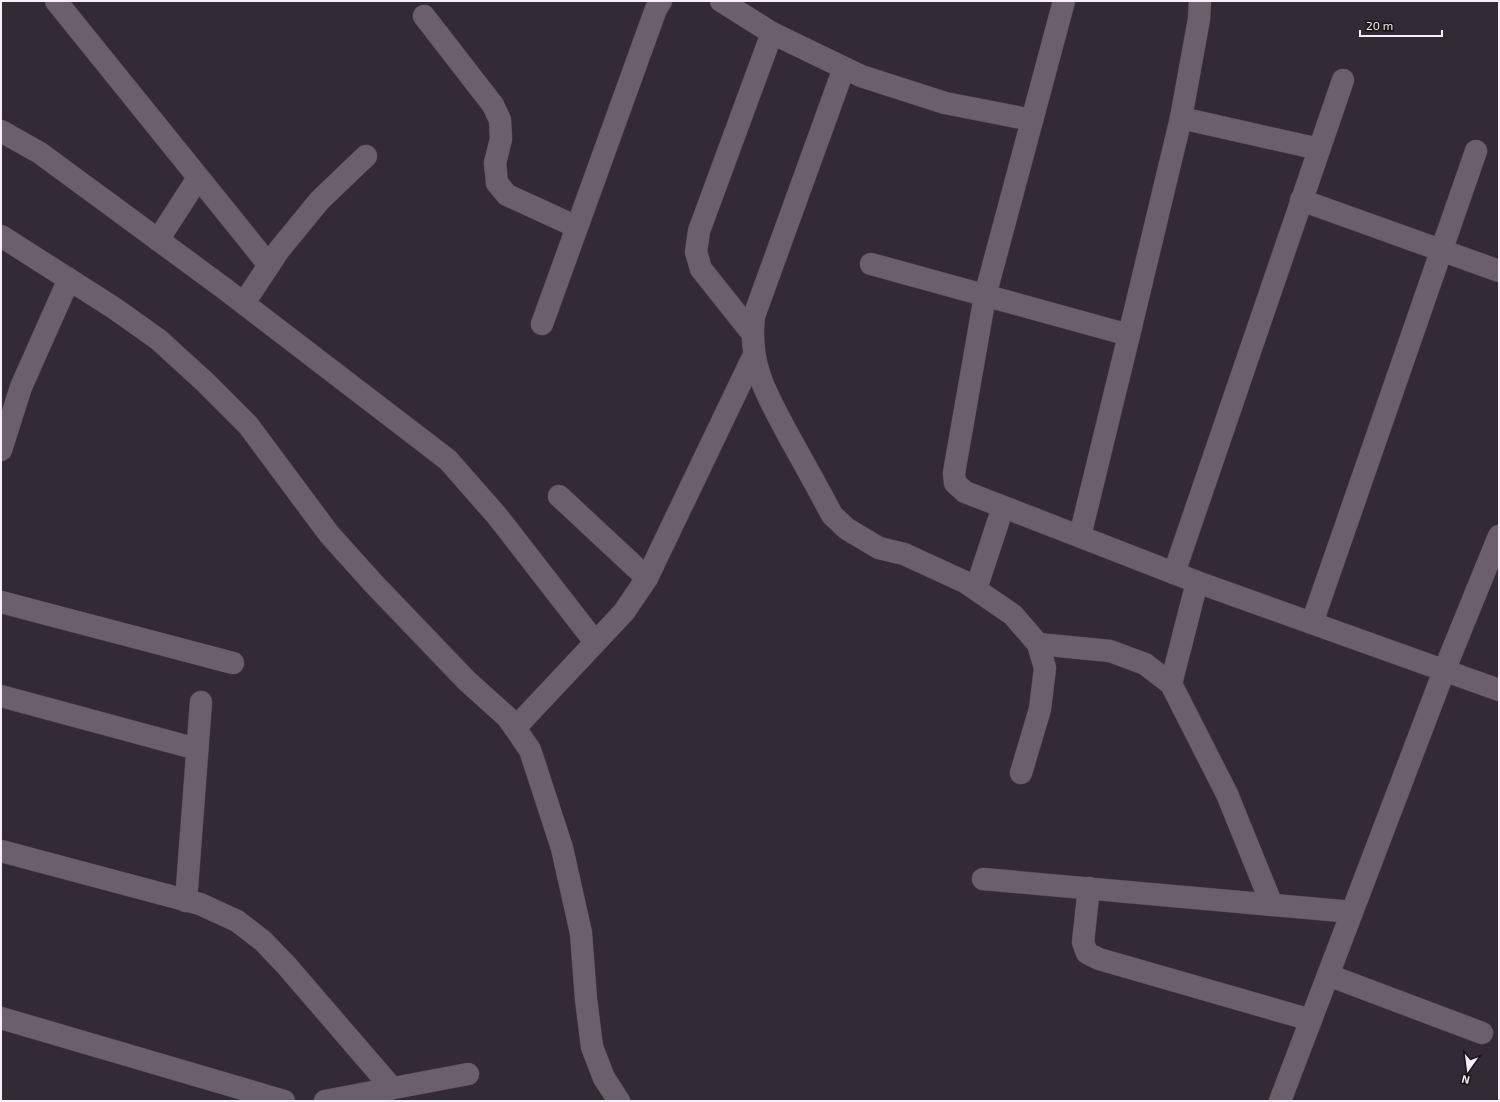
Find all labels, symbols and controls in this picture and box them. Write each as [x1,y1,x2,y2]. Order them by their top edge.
scale bar [1360,12,1442,38]
text: 20 m [1366,18,1393,32]
north arrow [1448,1050,1488,1090]
text: N [1460,1073,1471,1087]

